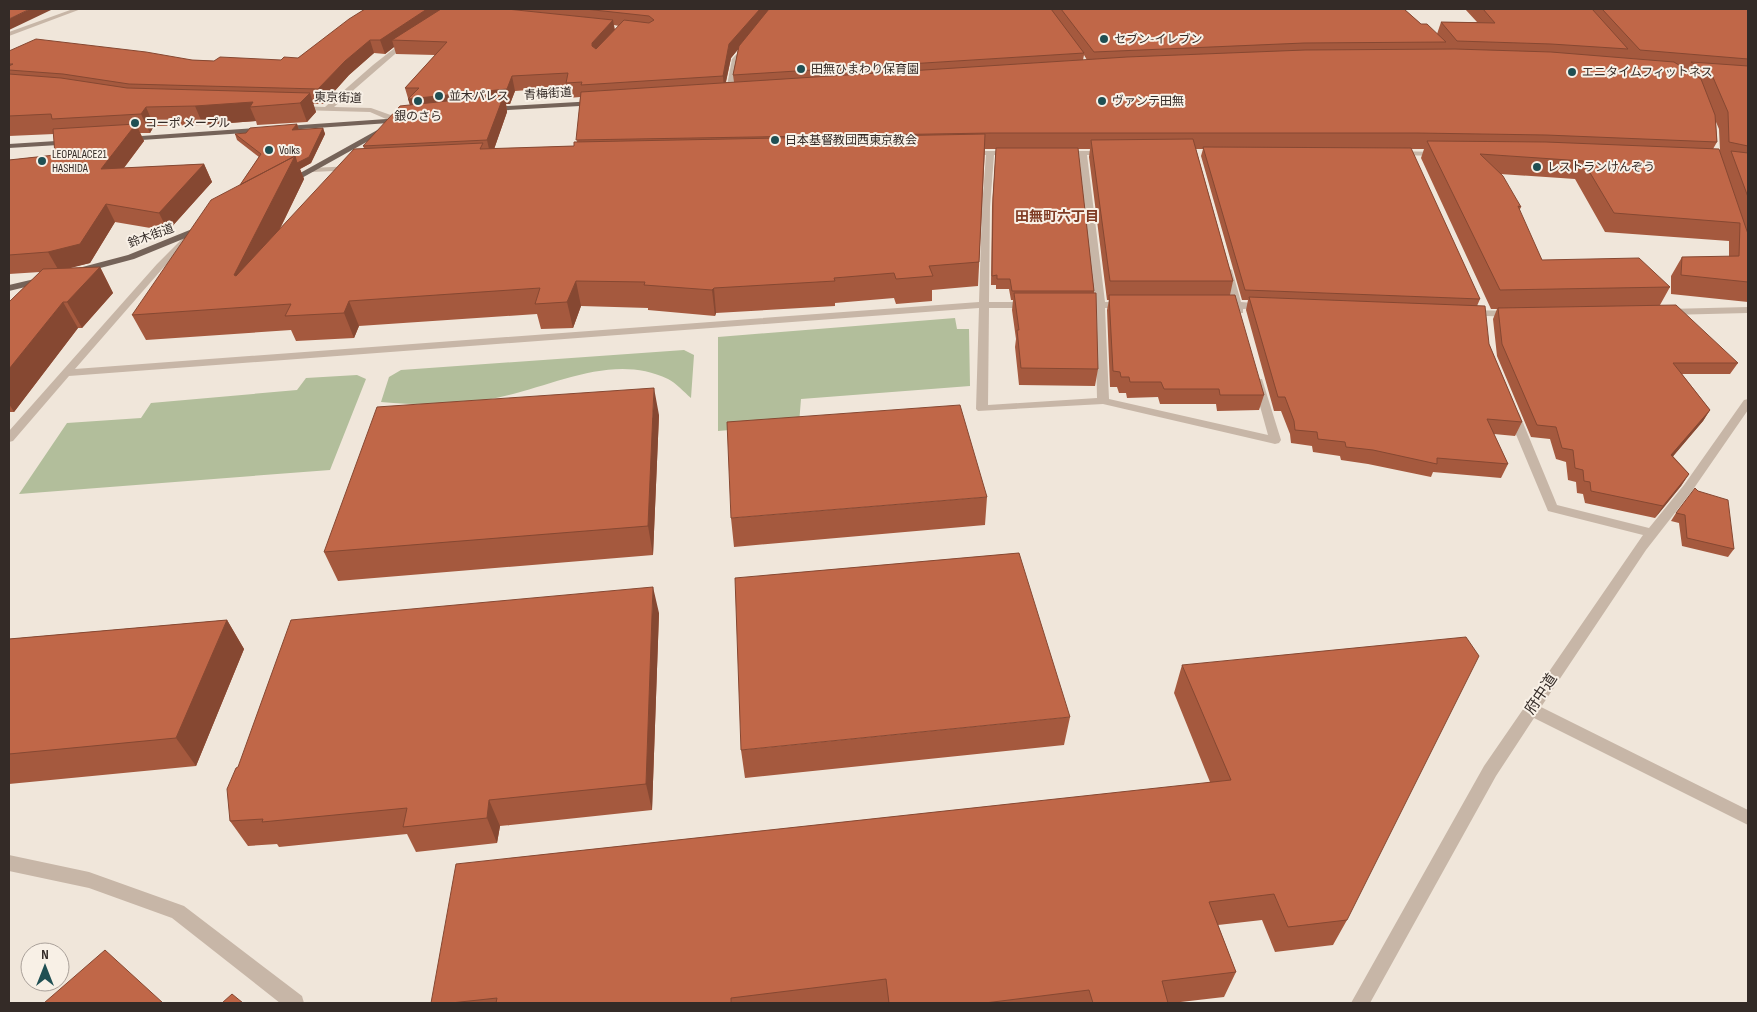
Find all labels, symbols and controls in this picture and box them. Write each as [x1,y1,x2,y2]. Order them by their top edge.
place label: セブン-イレブン [1114,32,1202,47]
marker: セブン-イレブン [1098,33,1110,45]
place label: 田無ひまわり保育園 [811,62,919,77]
marker: 田無ひまわり保育園 [795,63,807,75]
place label: エニタイムフィットネス [1582,65,1713,80]
marker: エニタイムフィットネス [1566,66,1578,78]
street label: 青梅街道 [524,85,572,103]
place label: 並木パレス [449,89,509,104]
street label: 東京街道 [314,90,362,106]
marker: 並木パレス [433,90,445,102]
place label: ヴァンテ田無 [1112,94,1184,109]
marker: 銀のさら [412,95,424,107]
marker: ヴァンテ田無 [1096,95,1108,107]
place label: 銀のさら [394,109,442,124]
place label: コーポ メープル [145,116,230,131]
marker: コーポ メープル [129,117,141,129]
place label: 日本基督教団西東京教会 [785,133,917,148]
marker: 日本基督教団西東京教会 [769,134,781,146]
place label: Volks [279,143,300,158]
marker: Volks [263,144,275,156]
place label: LEOPALACE21 HASHIDA [52,147,107,176]
marker: LEOPALACE21 HASHIDA [36,155,48,167]
place label: レストランけんぞう [1547,160,1655,175]
marker: レストランけんぞう [1531,161,1543,173]
district label: 田無町六丁目 [1015,208,1099,225]
street label: 鈴木街道 [126,221,176,251]
street label: 府中道 [1521,670,1561,718]
north arrow [20,942,70,992]
text: N [41,946,49,963]

